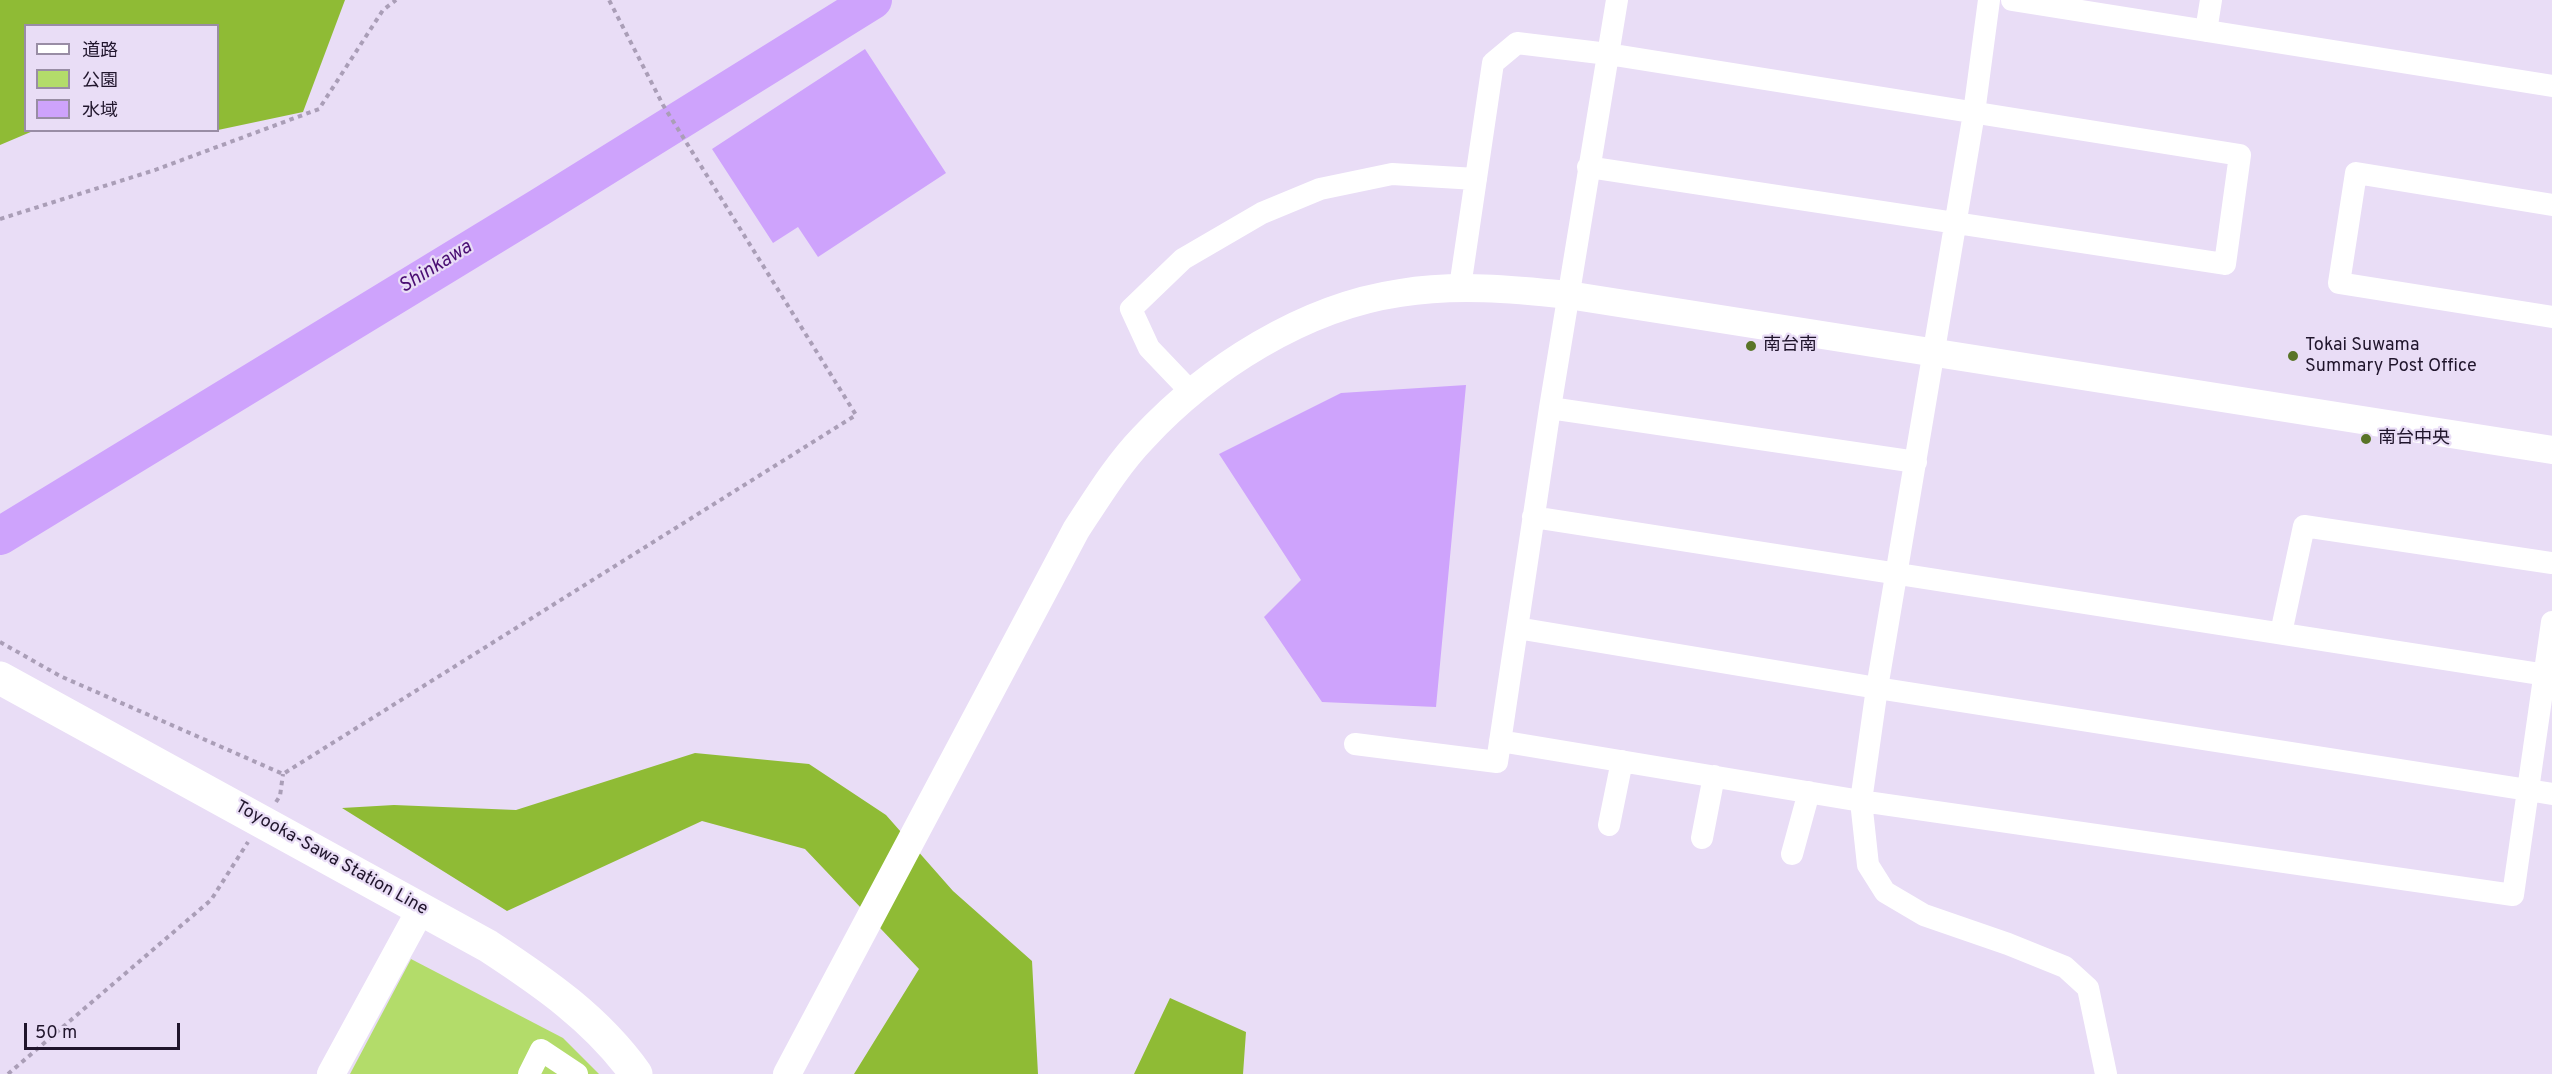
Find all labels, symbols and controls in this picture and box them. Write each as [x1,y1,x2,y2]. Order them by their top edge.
legend [24,24,219,132]
text: 道路 [82,40,118,63]
text: 公園 [82,70,118,93]
text: 水域 [82,100,118,123]
water label: Shinkawa [395,236,477,300]
place label: 南台南 [1763,335,1817,357]
place label: Tokai Suwama Summary Post Office [2305,335,2477,378]
marker: 南台南 [1744,339,1758,353]
marker: Tokai Suwama Summary Post Office [2286,349,2300,363]
place label: 南台中央 [2378,428,2450,450]
marker: 南台中央 [2359,432,2373,446]
street label: Toyooka-Sawa Station Line [231,797,431,921]
scale bar [27,1011,183,1049]
text: 50 m [35,1022,77,1045]

